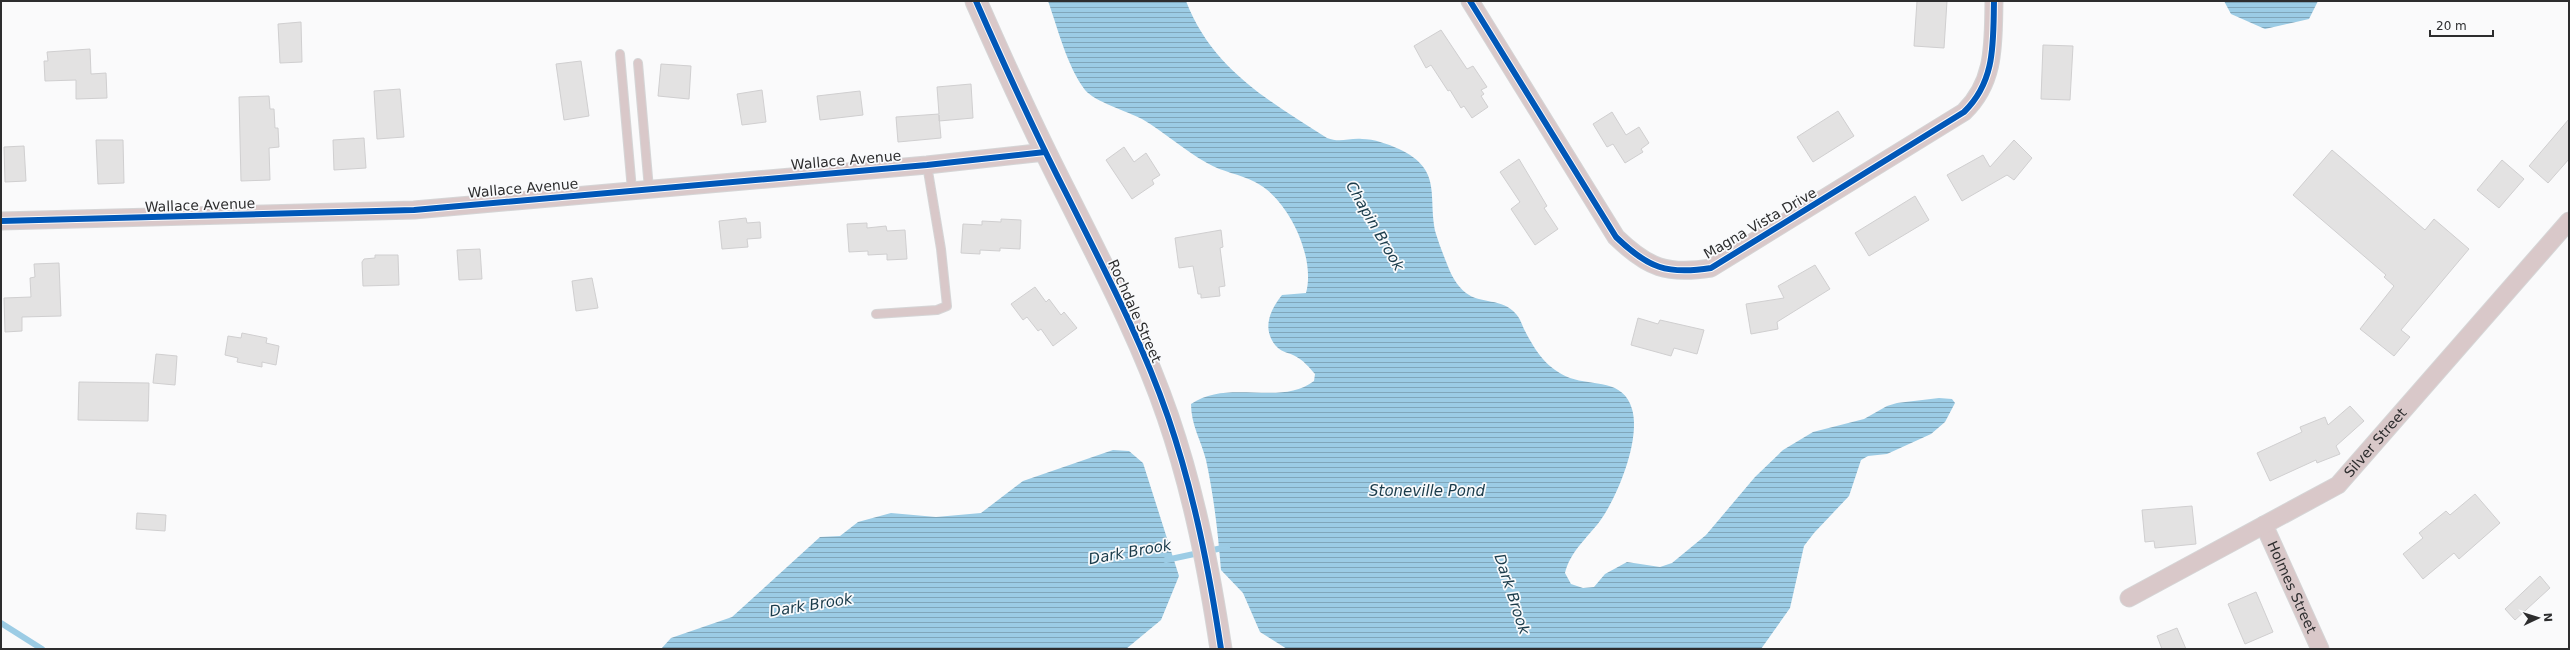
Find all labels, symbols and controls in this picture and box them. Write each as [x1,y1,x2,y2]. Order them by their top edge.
scale bar [2430,12,2493,38]
text: 20 m [2436,19,2467,33]
street label: Wallace Avenue [790,147,902,173]
street label: Wallace Avenue [467,175,579,201]
water label: Chapin Brook [1342,178,1409,275]
street label: Magna Vista Drive [1701,184,1819,262]
street label: Wallace Avenue [144,195,256,215]
street label: Rochdale Street [1105,257,1165,366]
street label: Silver Street [2341,404,2410,480]
water label: Stoneville Pond [1369,482,1485,500]
water label: Dark Brook [1087,536,1174,568]
street label: Holmes Street [2264,538,2320,636]
water label: Dark Brook [1490,551,1534,638]
water label: Dark Brook [768,589,855,620]
north arrow [2518,598,2558,638]
text: N [2541,612,2554,622]

